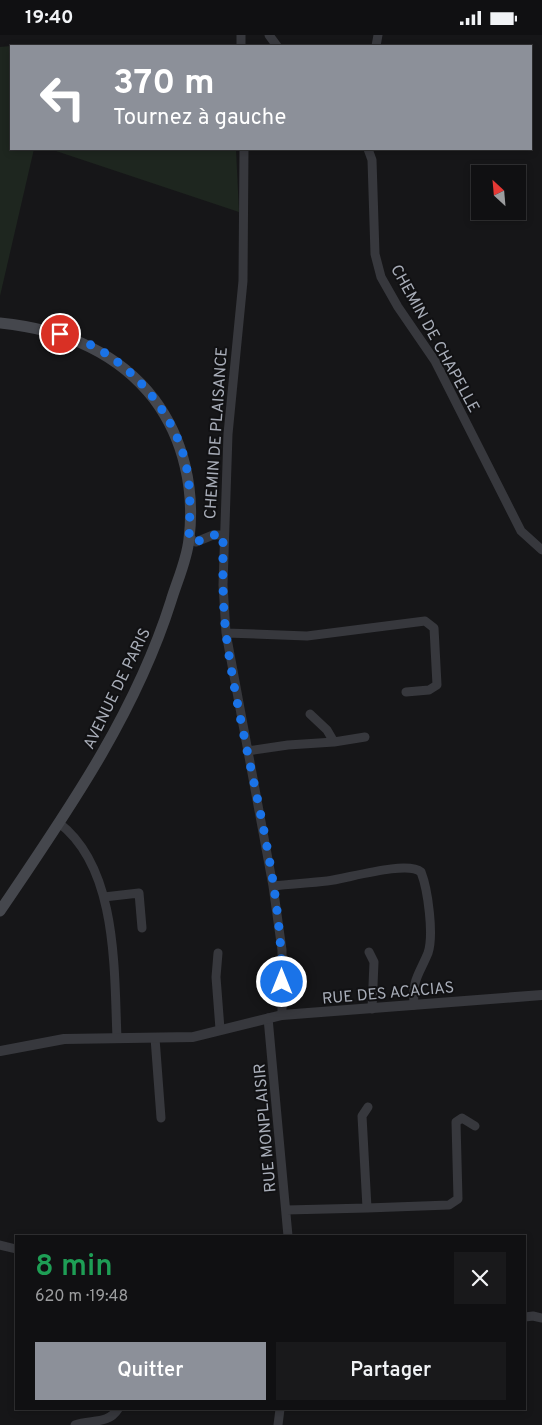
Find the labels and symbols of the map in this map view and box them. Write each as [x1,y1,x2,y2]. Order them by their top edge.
north arrow [471,165,526,220]
street label: CHEMIN DE CHAPELLE [385,262,483,416]
pin [39,313,81,355]
street label: CHEMIN DE PLAISANCE [201,346,233,520]
street label: AVENUE DE PARIS [80,625,156,753]
position arrow [255,955,307,1007]
street label: RUE DES ACACIAS [321,978,455,1010]
street label: RUE MONPLAISIR [250,1062,282,1193]

